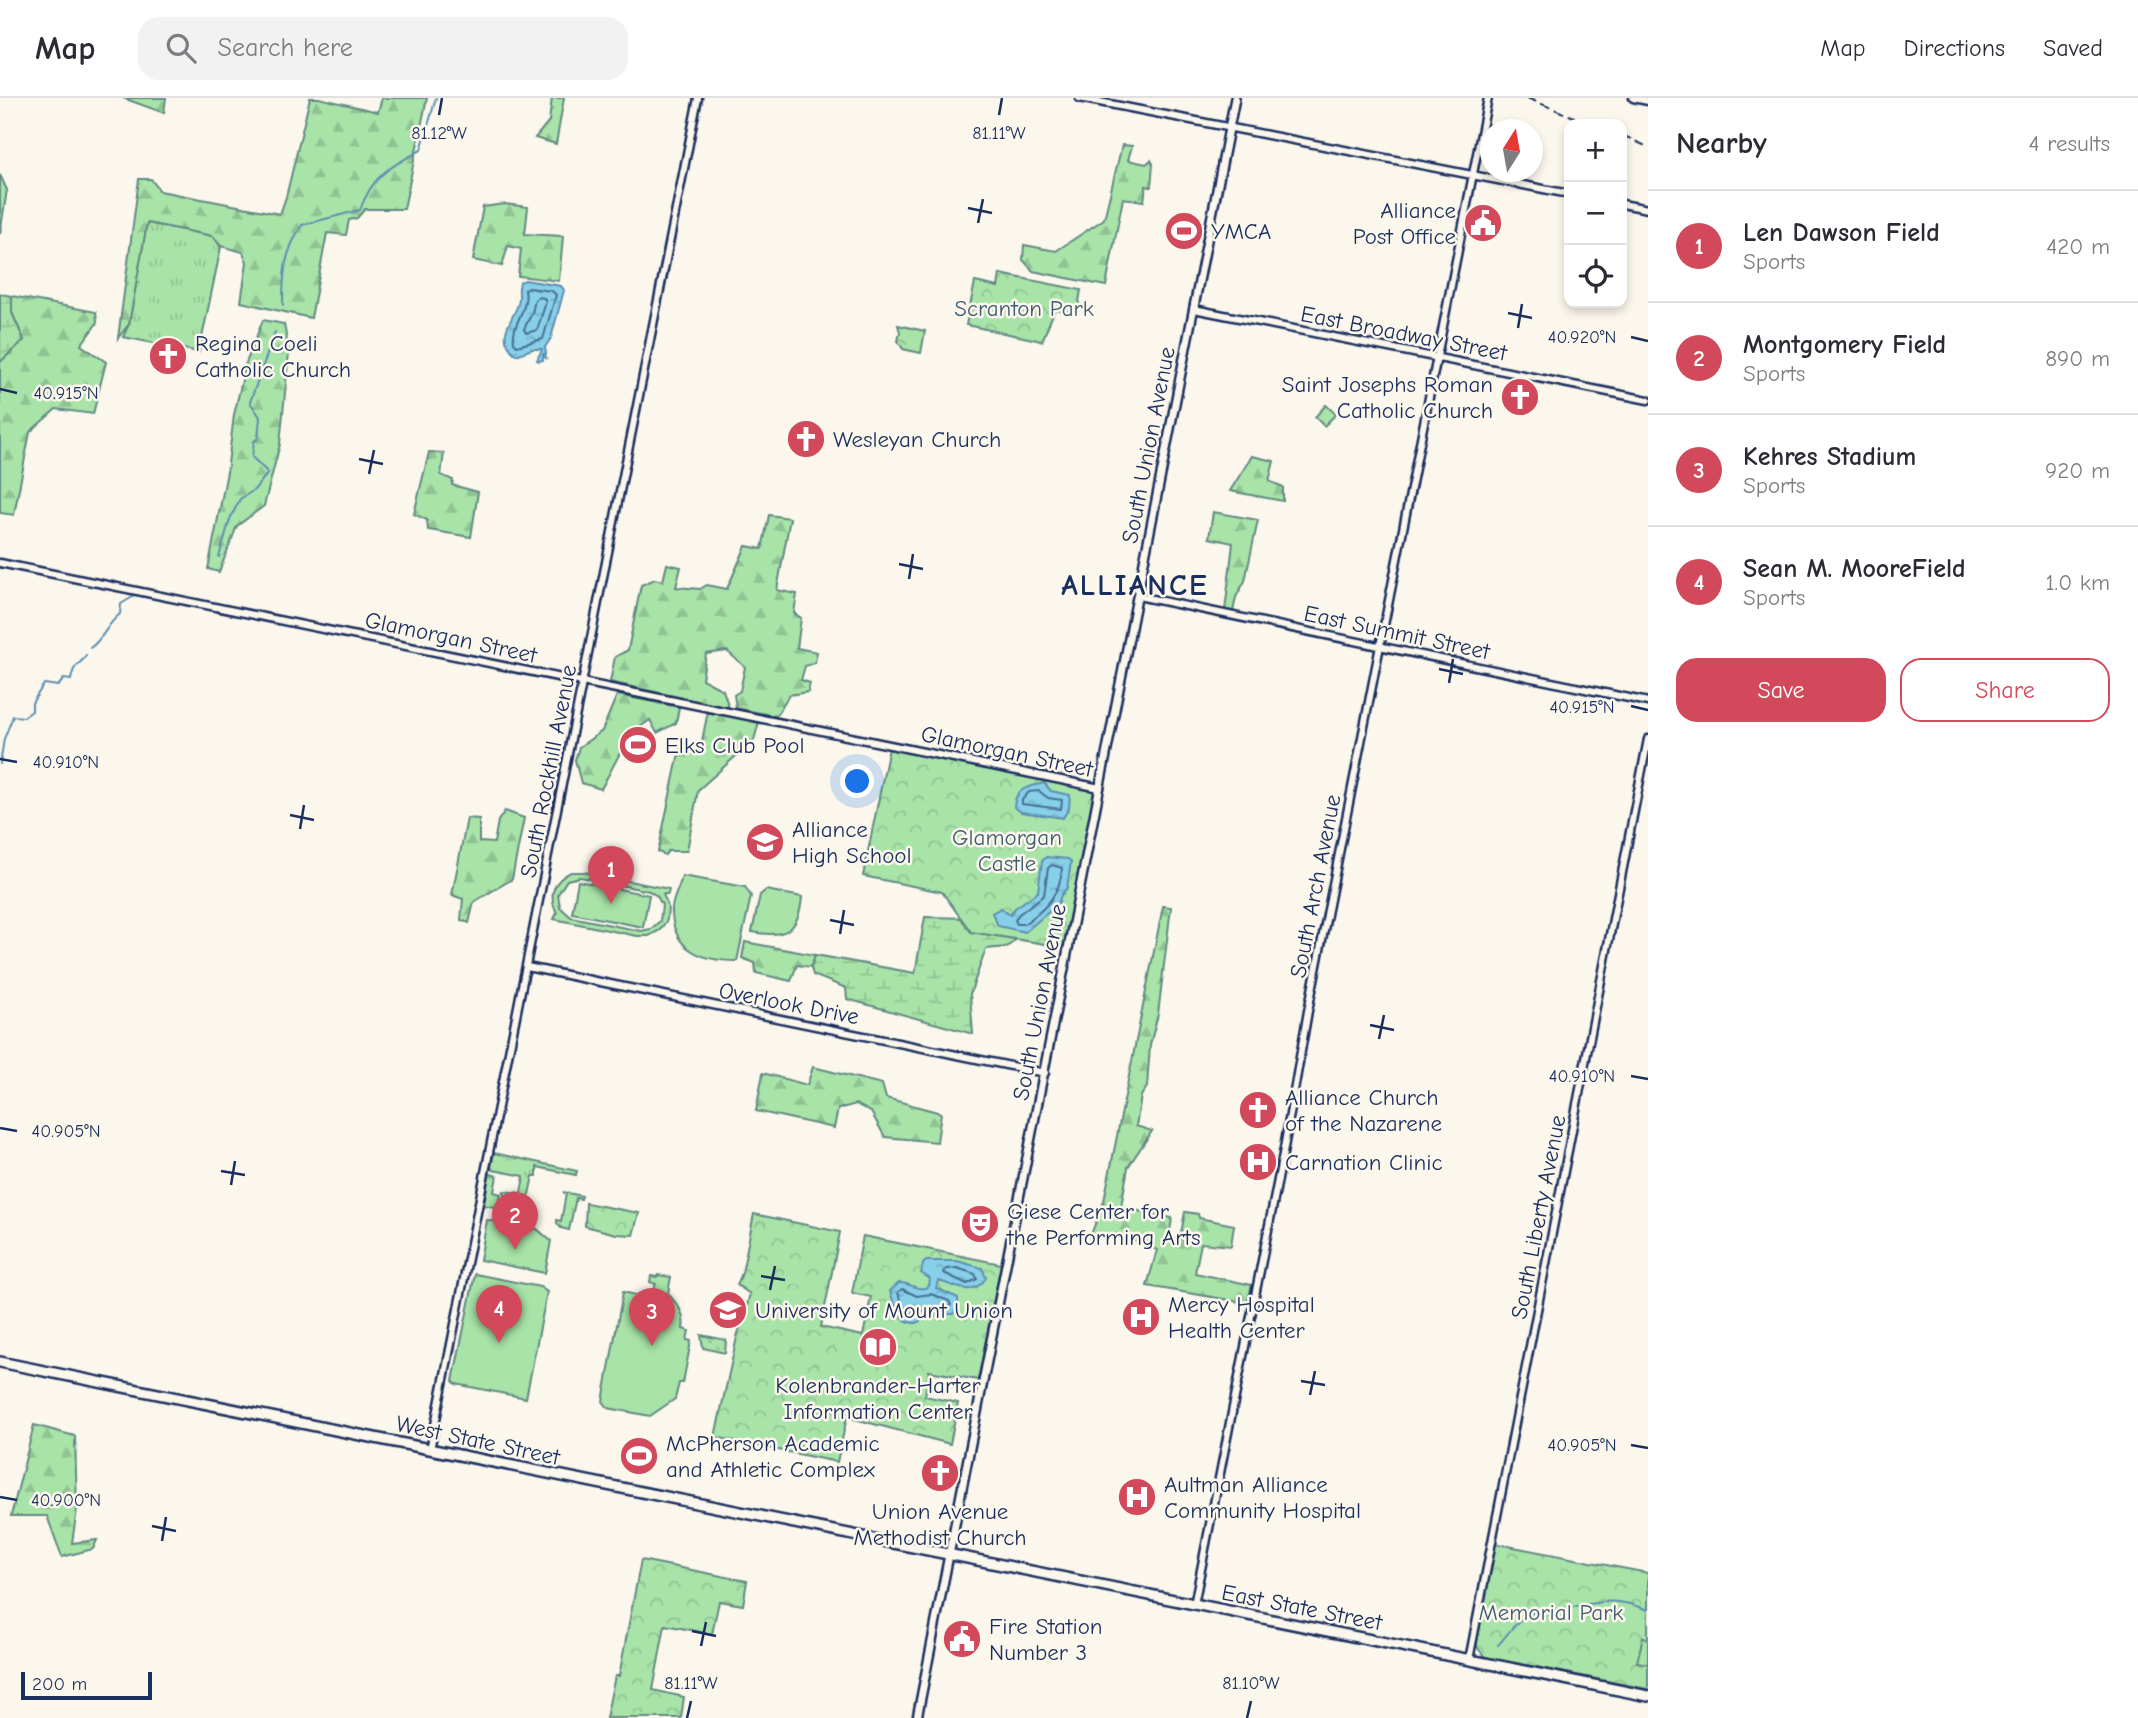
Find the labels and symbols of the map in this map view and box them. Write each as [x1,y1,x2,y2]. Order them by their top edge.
north arrow [1480,119,1543,182]
text: 81.12°W [411,123,467,144]
text: 81.11°W [972,123,1026,144]
place label: Alliance Post Office [1353,197,1456,250]
public building icon: Alliance Post Office [1462,202,1504,244]
sports icon: YMCA [1163,210,1205,252]
place label: YMCA [1211,218,1271,245]
park label: Scranton Park [954,295,1094,322]
street label: East Broadway Street [1298,300,1511,367]
text: 40.920°N [1548,327,1616,348]
place label: Regina Coeli Catholic Church [195,330,351,383]
church icon: Regina Coeli Catholic Church [147,335,189,377]
street label: South Union Avenue [1116,345,1181,546]
place label: Saint Josephs Roman Catholic Church [1282,371,1493,424]
church icon: Saint Josephs Roman Catholic Church [1499,376,1541,418]
text: 40.915°N [33,383,99,404]
church icon: Wesleyan Church [785,418,827,460]
place label: Wesleyan Church [833,426,1001,453]
district label: ALLIANCE [1061,568,1209,603]
street label: East Summit Street [1302,600,1494,666]
street label: Glamorgan Street [362,606,541,669]
street label: South Rockhill Avenue [515,662,582,880]
text: 40.915°N [1549,697,1615,718]
street label: Glamorgan Street [918,720,1097,783]
sports icon: Elks Club Pool [617,724,659,766]
place label: Elks Club Pool [665,732,804,759]
text: 40.910°N [33,752,99,773]
your location [840,764,874,798]
street label: South Arch Avenue [1284,792,1347,980]
place label: Alliance High School [792,816,912,869]
school or university icon: Alliance High School [744,821,786,863]
park label: Glamorgan Castle [952,824,1062,877]
pin: 1 [588,846,634,904]
street label: South Union Avenue [1007,902,1072,1103]
street label: Overlook Drive [716,977,861,1030]
text: 40.910°N [1549,1066,1615,1087]
place label: Alliance Church of the Nazarene [1285,1084,1442,1137]
church icon: Alliance Church of the Nazarene [1237,1089,1279,1131]
street label: South Liberty Avenue [1505,1113,1572,1321]
text: 40.905°N [32,1121,101,1142]
hospital icon: Carnation Clinic [1237,1141,1279,1183]
place label: Carnation Clinic [1285,1149,1442,1176]
pin: 2 [492,1192,538,1250]
place label: Giese Center for the Performing Arts [1006,1198,1200,1251]
theatre icon: Giese Center for the Performing Arts [959,1203,1001,1245]
pin: 4 [476,1285,522,1343]
pin: 3 [629,1288,675,1346]
school or university icon: University of Mount Union [707,1289,749,1331]
place label: Mercy Hospital Health Center [1168,1291,1315,1344]
hospital icon: Mercy Hospital Health Center [1120,1296,1162,1338]
place label: University of Mount Union [755,1297,1013,1324]
library icon: Kolenbrander-Harter Information Center [857,1326,899,1368]
place label: Kolenbrander-Harter Information Center [775,1372,982,1425]
street label: West State Street [393,1410,564,1471]
place label: McPherson Academic and Athletic Complex [666,1430,880,1483]
sports icon: McPherson Academic and Athletic Complex [618,1435,660,1477]
text: 40.905°N [1548,1435,1617,1456]
church icon: Union Avenue Methodist Church [919,1452,961,1494]
place label: Aultman Alliance Community Hospital [1164,1471,1361,1524]
hospital icon: Aultman Alliance Community Hospital [1116,1476,1158,1518]
text: 40.900°N [31,1490,101,1511]
place label: Union Avenue Methodist Church [853,1498,1027,1551]
street label: East State Street [1219,1579,1386,1637]
park label: Memorial Park [1479,1599,1623,1626]
place label: Fire Station Number 3 [989,1613,1103,1666]
public building icon: Fire Station Number 3 [941,1618,983,1660]
scale bar [21,1669,152,1701]
text: 81.11°W [664,1673,718,1694]
text: 81.10°W [1222,1673,1280,1694]

